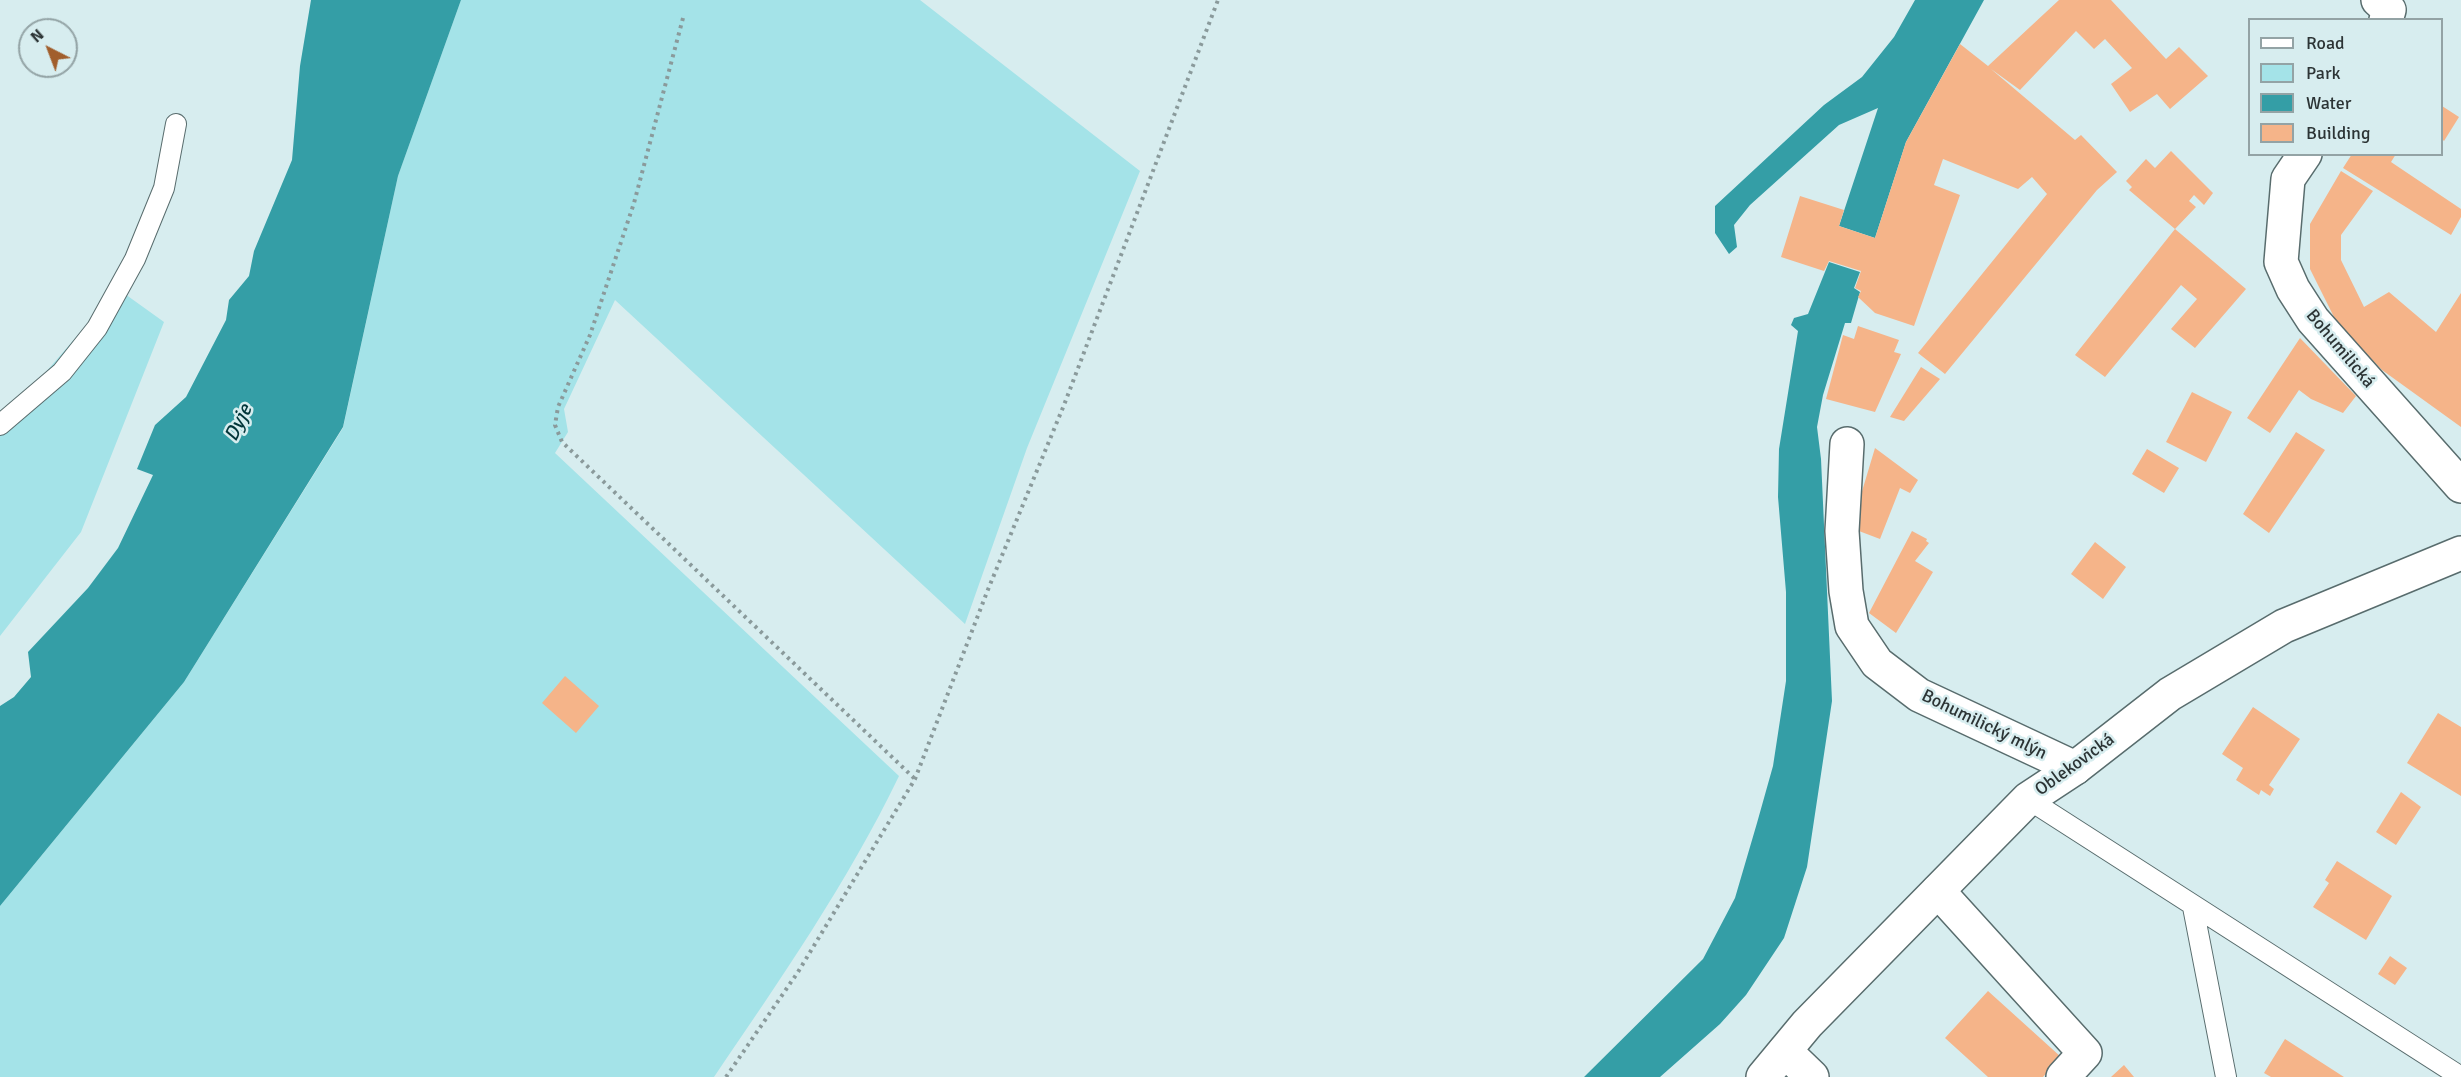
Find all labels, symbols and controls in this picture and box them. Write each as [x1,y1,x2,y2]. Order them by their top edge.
north arrow [18,18,78,78]
legend [2248,18,2443,156]
text: N [26,25,48,47]
text: Road [2306,32,2345,54]
text: Park [2306,62,2341,84]
text: Water [2306,92,2351,114]
text: Building [2306,122,2370,144]
street label: Bohumilická [2301,305,2379,393]
water label: Dyje [220,401,258,445]
street label: Bohumilický mlýn [1918,685,2050,765]
street label: Oblekovická [2031,729,2119,801]

